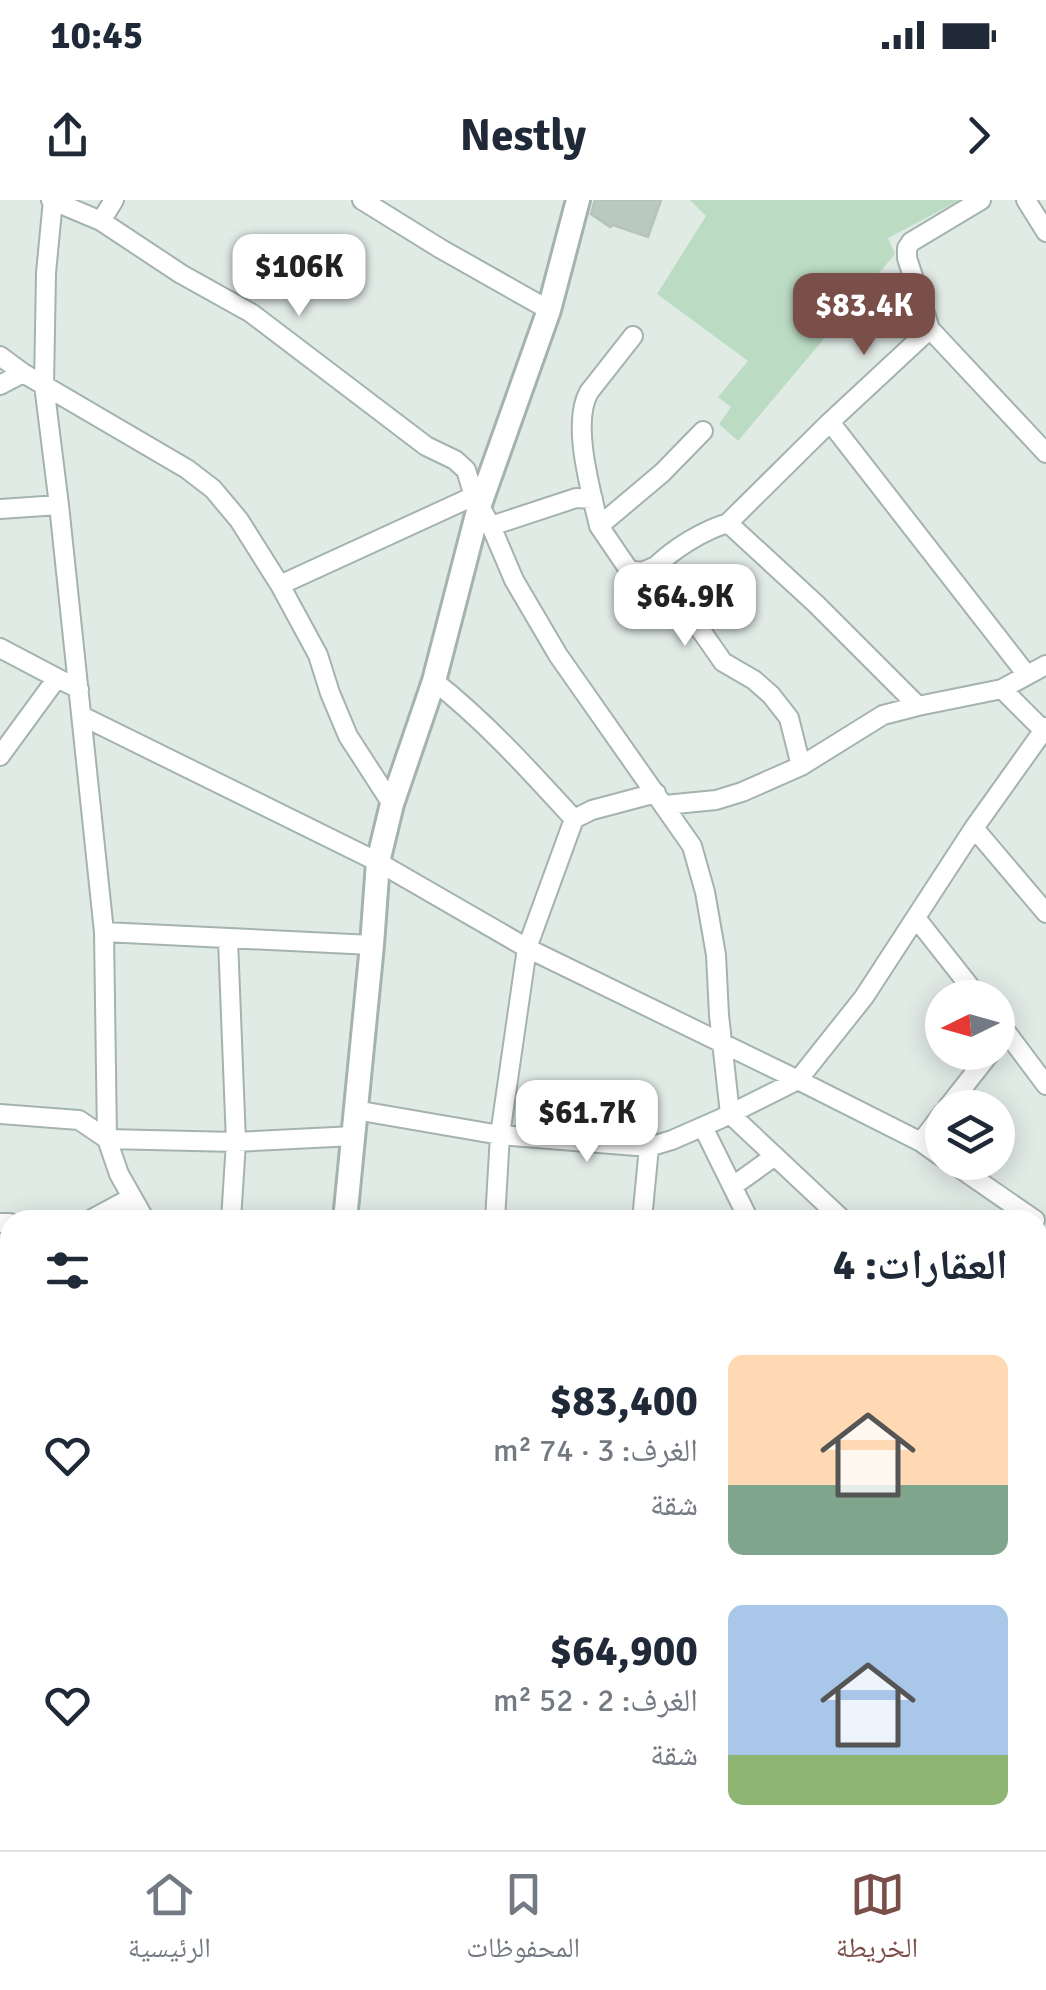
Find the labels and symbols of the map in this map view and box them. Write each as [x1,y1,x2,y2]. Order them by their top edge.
pin: $106K [229,234,369,319]
pin: $83.4K [783,273,945,358]
pin: $64.9K [604,564,766,649]
north arrow [925,980,1015,1070]
pin: $61.7K [506,1080,668,1165]

